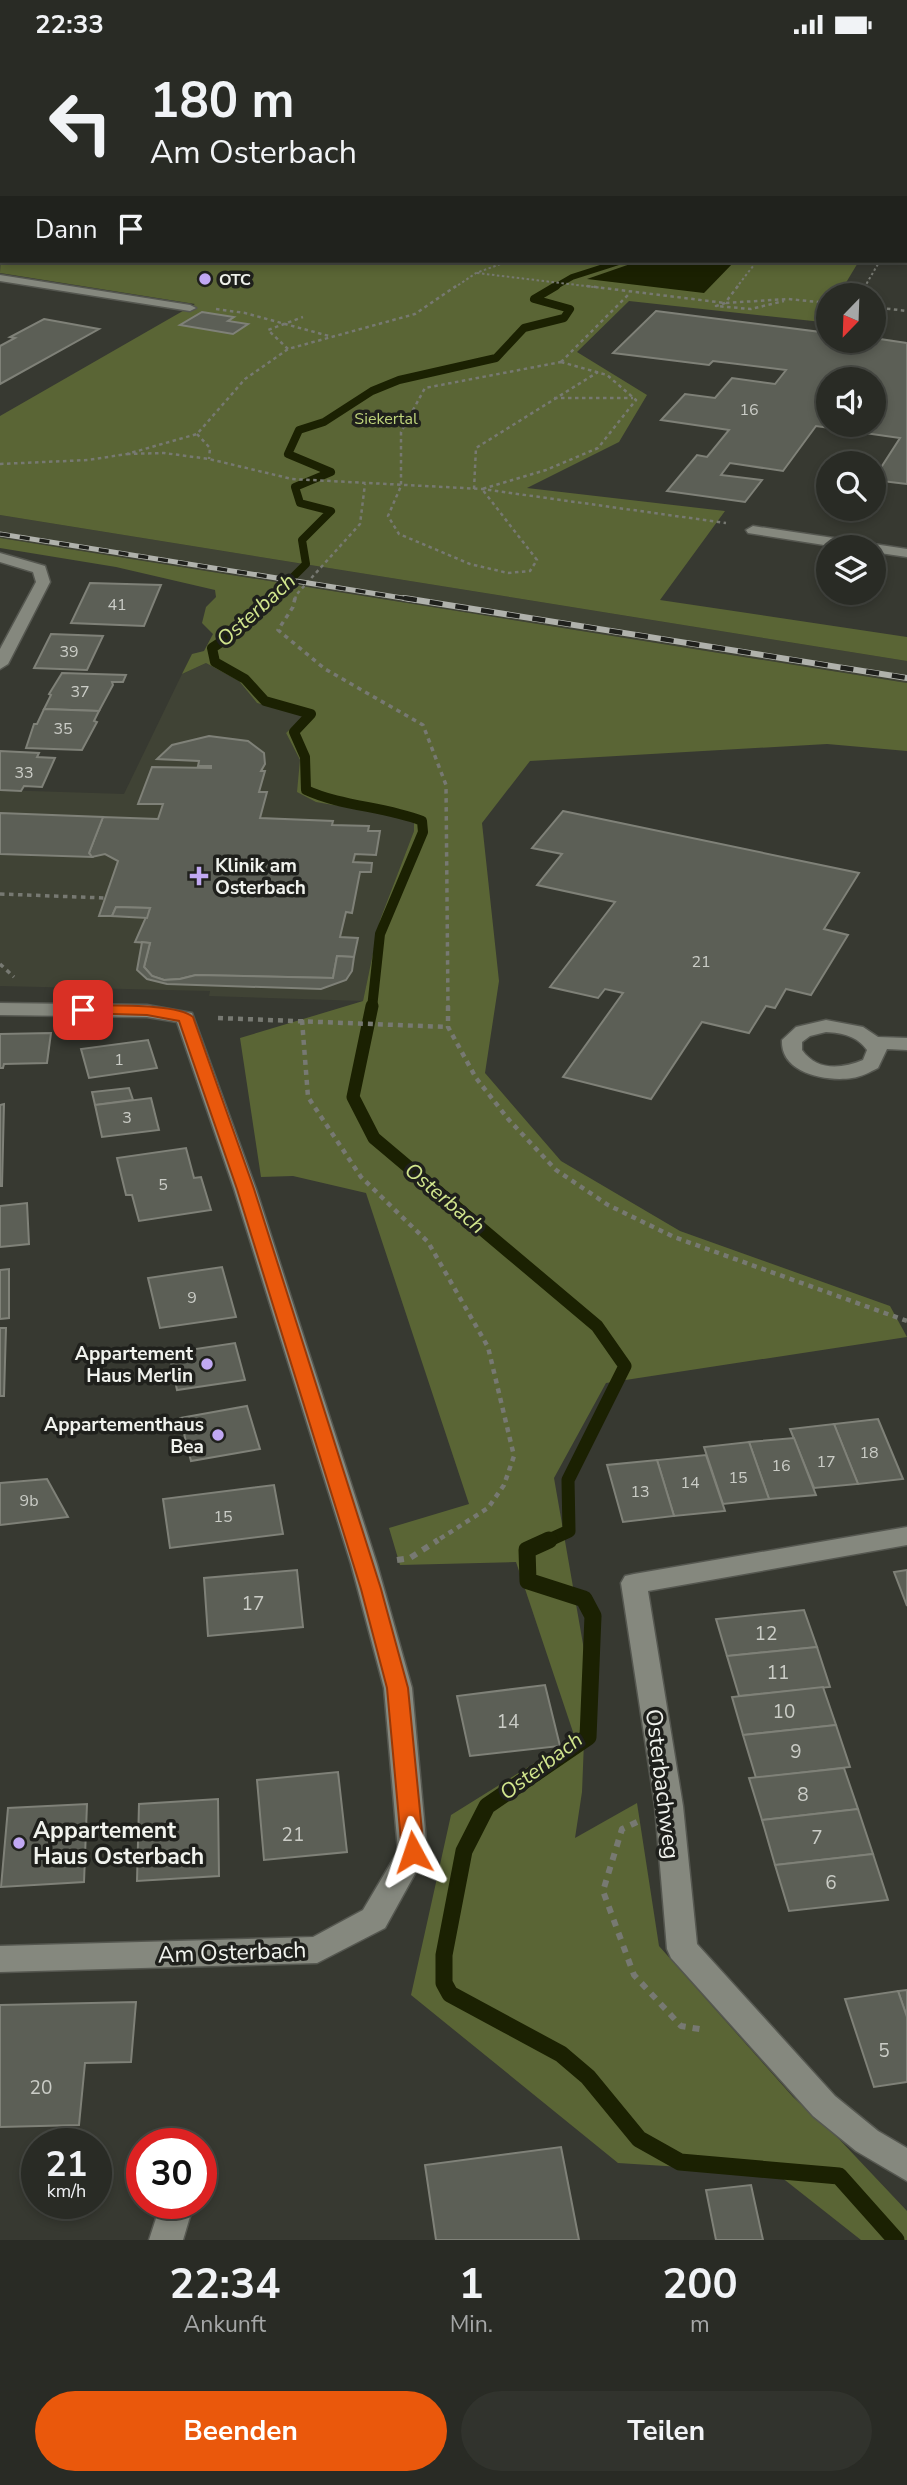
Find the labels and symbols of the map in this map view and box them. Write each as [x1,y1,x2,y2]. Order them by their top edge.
place label: OTC [219,269,251,291]
marker: OTC [197,271,213,287]
north arrow [816,283,886,353]
house number: 16 [739,399,759,421]
park label: Siekertal [354,408,418,430]
water label: Osterbach [211,567,301,653]
house number: 41 [107,594,127,616]
house number: 39 [59,641,79,663]
house number: 37 [70,681,90,703]
house number: 35 [53,718,73,740]
house number: 33 [14,762,34,784]
place label: Klinik am Osterbach [215,853,306,901]
marker: Klinik am Osterbach [189,866,209,886]
house number: 21 [691,951,711,973]
pin [53,980,113,1040]
house number: 1 [114,1049,124,1071]
house number: 3 [122,1107,132,1129]
water label: Osterbach [399,1156,491,1240]
house number: 5 [158,1174,168,1196]
house number: 9 [187,1287,197,1309]
place label: Appartement Haus Merlin [75,1341,194,1389]
marker: Appartement Haus Merlin [199,1356,215,1372]
place label: Appartementhaus Bea [44,1412,204,1460]
marker: Appartementhaus Bea [210,1427,226,1443]
house number: 18 [859,1442,879,1464]
house number: 17 [816,1451,836,1473]
house number: 16 [771,1455,791,1477]
house number: 15 [728,1467,748,1489]
house number: 14 [680,1472,700,1494]
house number: 13 [630,1481,650,1503]
house number: 9b [20,1490,38,1512]
house number: 15 [213,1506,233,1528]
house number: 17 [242,1591,264,1617]
house number: 12 [755,1621,777,1647]
house number: 11 [767,1660,789,1686]
house number: 10 [773,1699,795,1725]
street label: Osterbachweg [638,1707,687,1861]
house number: 14 [497,1709,519,1735]
water label: Osterbach [494,1726,588,1806]
house number: 9 [790,1739,802,1765]
house number: 8 [797,1782,809,1808]
place label: Appartement Haus Osterbach [33,1815,204,1872]
position arrow [376,1815,450,1889]
house number: 21 [282,1822,304,1848]
house number: 7 [811,1825,823,1851]
marker: Appartement Haus Osterbach [11,1835,27,1851]
house number: 6 [825,1870,837,1896]
street label: Am Osterbach [157,1934,307,1971]
house number: 5 [878,2038,890,2064]
house number: 20 [30,2075,52,2101]
speed limit sign: 30 [126,2128,217,2219]

